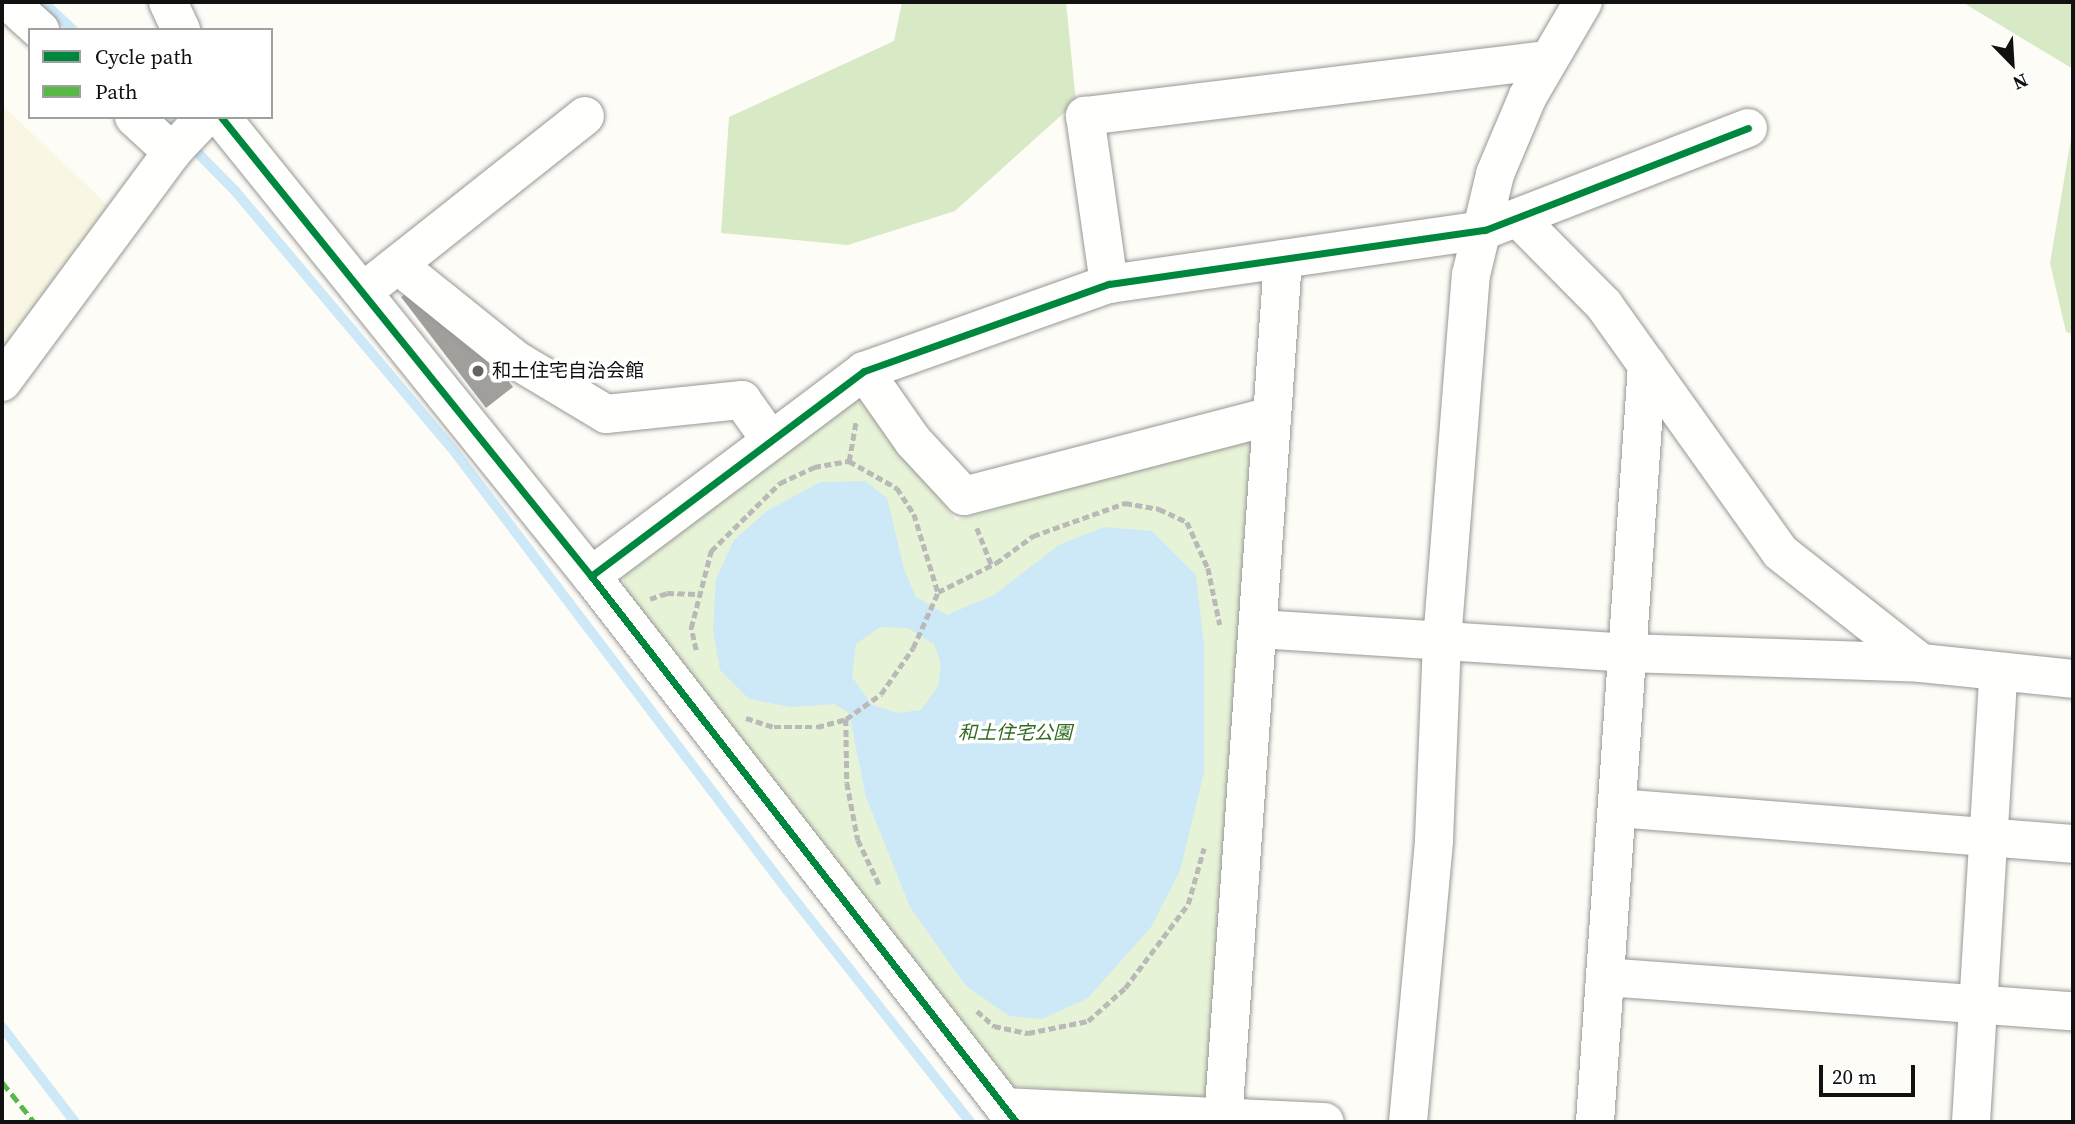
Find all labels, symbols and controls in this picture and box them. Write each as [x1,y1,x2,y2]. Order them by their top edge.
legend [28,28,273,119]
north arrow [1977,28,2047,98]
text: Cycle path [95,42,193,71]
text: N [2009,67,2032,97]
text: Path [95,77,138,106]
place label: 和土住宅自治会館 [492,360,644,382]
marker: 和土住宅自治会館 [470,363,486,379]
park label: 和土住宅公園 [958,722,1072,744]
scale bar [1823,1050,1919,1094]
text: 20 m [1832,1062,1877,1091]

